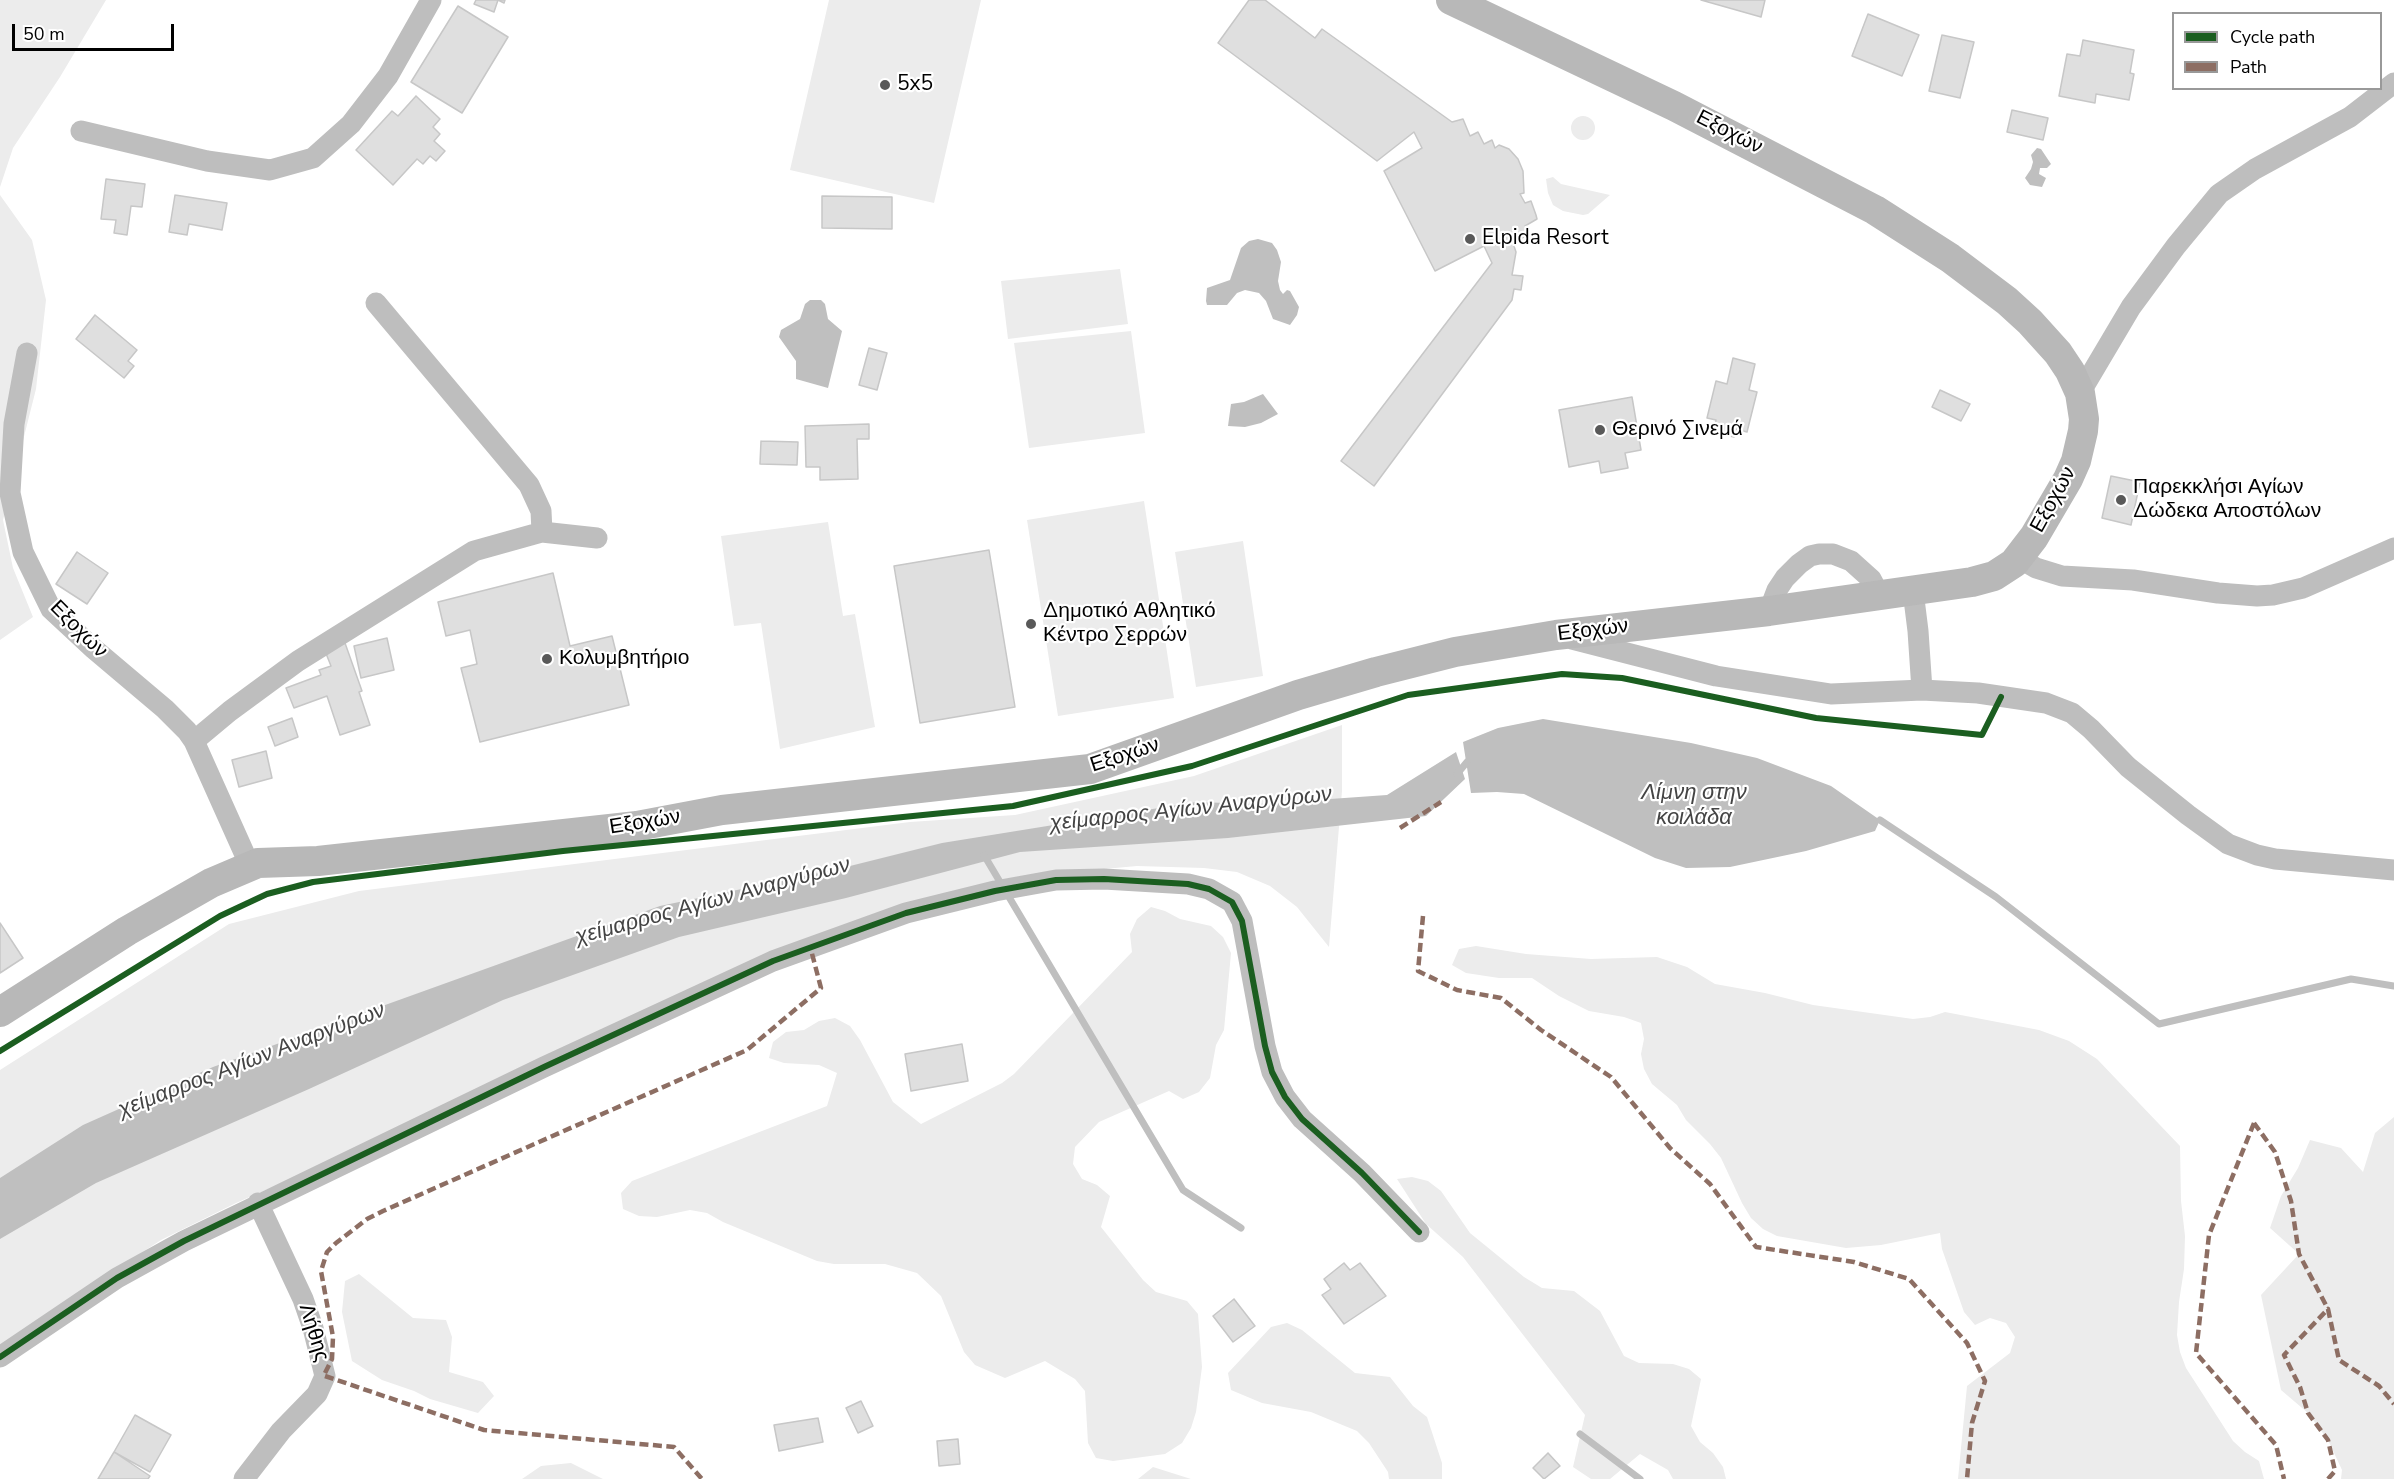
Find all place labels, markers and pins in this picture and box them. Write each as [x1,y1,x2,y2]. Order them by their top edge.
place label: 5x5 [897,72,933,98]
marker: 5x5 [878,78,892,92]
place label: Elpida Resort [1482,226,1609,252]
marker: Elpida Resort [1463,232,1477,246]
place label: Θερινό Σινεμά [1612,417,1743,443]
marker: Θερινό Σινεμά [1593,423,1607,437]
place label: Παρεκκλήσι Αγίων Δώδεκα Αποστόλων [2133,475,2321,525]
marker: Παρεκκλήσι Αγίων Δώδεκα Αποστόλων [2114,493,2128,507]
place label: Δημοτικό Αθλητικό Κέντρο Σερρών [1043,599,1216,649]
marker: Δημοτικό Αθλητικό Κέντρο Σερρών [1024,617,1038,631]
place label: Κολυμβητήριο [559,646,689,672]
marker: Κολυμβητήριο [540,652,554,666]

